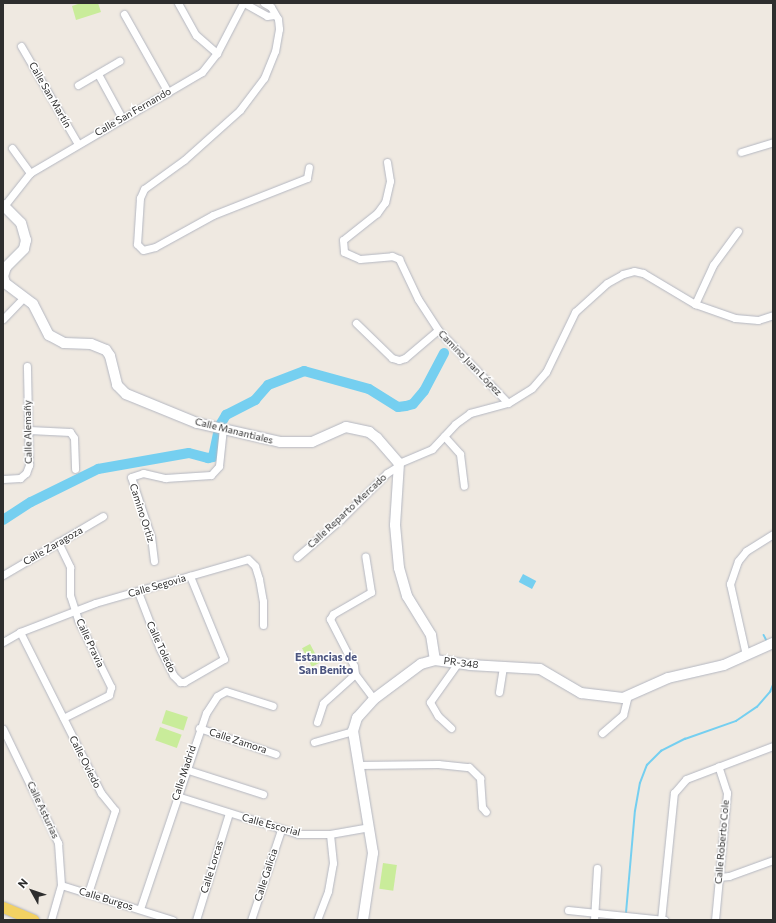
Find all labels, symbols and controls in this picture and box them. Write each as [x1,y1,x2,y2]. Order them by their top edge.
street label: Calle San Martín [26,60,74,130]
street label: Calle San Fernando [93,85,173,139]
street label: Camino Juan López [436,328,504,398]
street label: Calle Alemañy [21,400,35,464]
street label: Calle Manantiales [194,416,274,446]
street label: Calle Reparto Mercado [305,471,389,551]
street label: Camino Ortiz [127,482,157,544]
street label: Calle Zaragoza [21,524,85,568]
street label: Calle Segovia [127,572,187,600]
street label: Calle Pravia [73,617,107,669]
street label: Calle Toledo [144,619,178,675]
district label: Estancias de San Benito [295,651,357,677]
street label: PR-348 [443,655,479,671]
street label: Calle Zamora [208,726,268,756]
street label: Calle Oviedo [67,734,103,790]
street label: Calle Madrid [169,744,199,802]
street label: Calle Asturias [25,779,61,841]
street label: Calle Roberto Cole [712,799,732,885]
street label: Calle Escorial [240,811,302,839]
street label: Calle Lorcas [198,839,226,895]
street label: Calle Galicia [252,847,280,903]
north arrow [12,871,52,911]
text: N [15,876,30,890]
street label: Calle Burgos [77,885,135,913]

